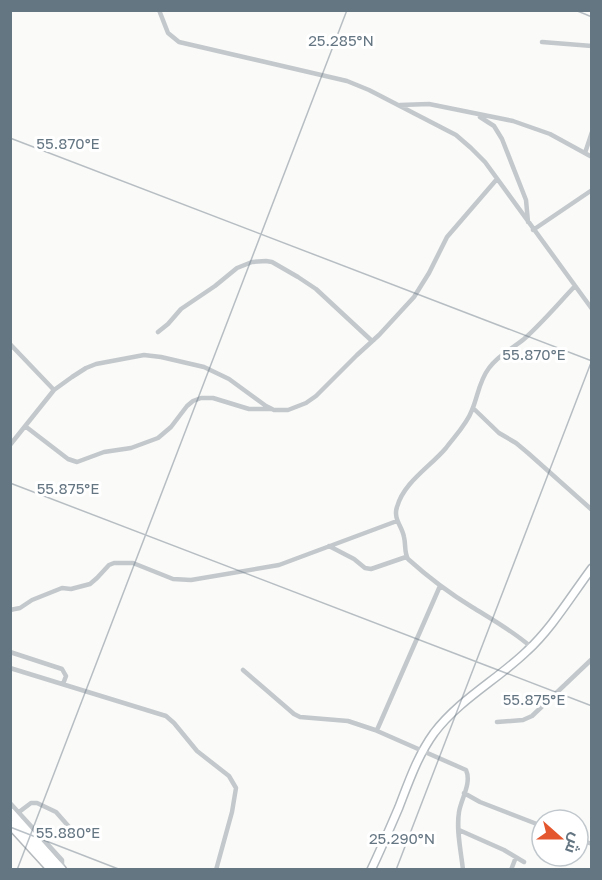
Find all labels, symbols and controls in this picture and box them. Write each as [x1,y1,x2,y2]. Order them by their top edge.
text: 25.285°N [308,31,374,49]
text: 55.870°E [36,134,100,152]
text: 55.870°E [502,345,566,363]
text: 55.875°E [37,479,99,497]
text: 55.875°E [503,690,565,708]
north arrow [530,808,590,868]
text: 55.880°E [36,823,100,841]
text: 25.290°N [369,829,435,847]
text: ش [561,830,587,857]

